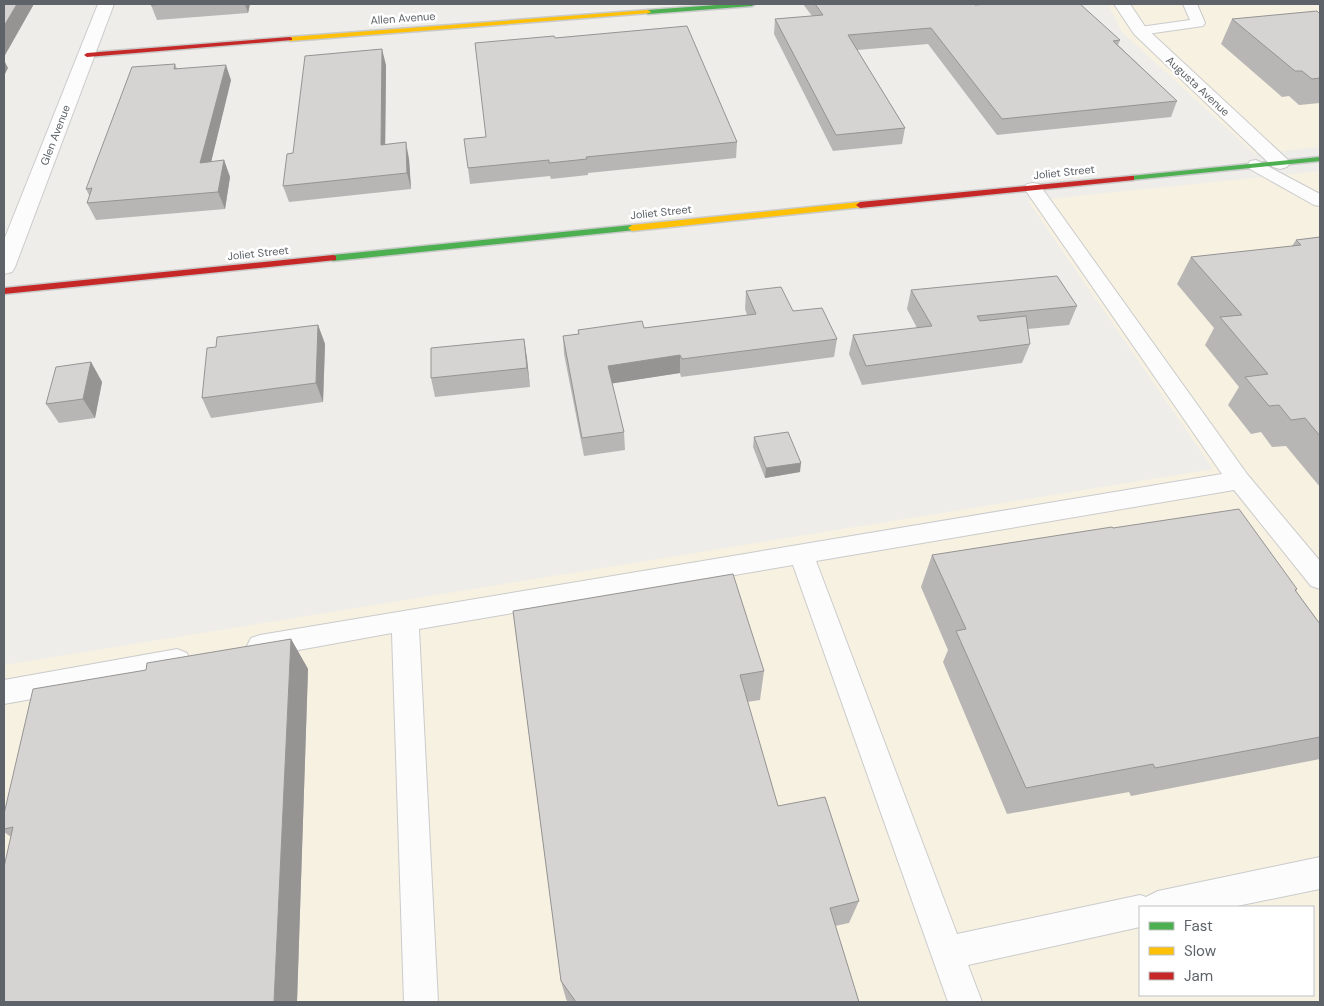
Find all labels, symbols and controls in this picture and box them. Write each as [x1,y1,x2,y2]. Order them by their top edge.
street label: Allen Avenue [370,9,436,27]
street label: Augusta Avenue [1163,53,1233,119]
street label: Glen Avenue [37,103,73,167]
street label: Joliet Street [1033,162,1095,182]
street label: Joliet Street [630,202,692,222]
street label: Joliet Street [227,243,289,263]
legend [1139,906,1314,996]
text: Fast [1184,916,1213,936]
text: Slow [1184,941,1217,961]
text: Jam [1184,966,1213,986]

